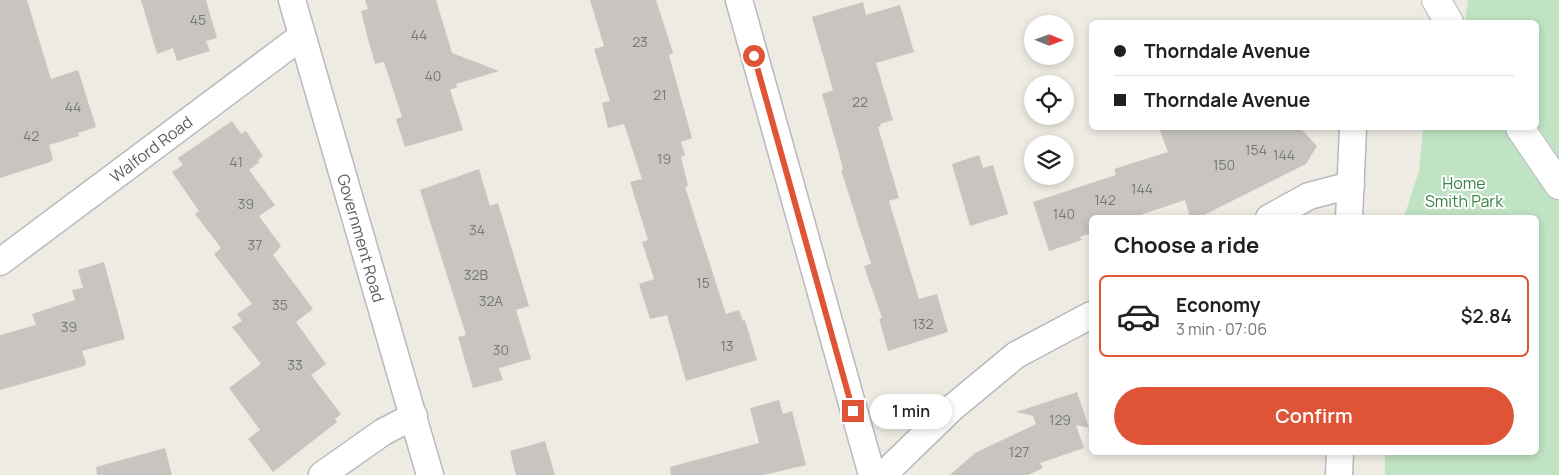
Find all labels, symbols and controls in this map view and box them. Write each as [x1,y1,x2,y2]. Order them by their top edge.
house number: 45 [190,10,206,29]
north arrow [1024,15,1074,65]
map controls [1024,15,1074,185]
house number: 44 [411,25,427,44]
house number: 23 [632,32,648,51]
text: Thorndale Avenue [1144,38,1310,64]
route start [743,45,765,67]
house number: 40 [425,66,441,85]
button: locate [1024,75,1074,125]
house number: 21 [653,85,667,104]
text: Thorndale Avenue [1144,87,1310,113]
house number: 22 [852,92,868,111]
house number: 44 [65,97,81,116]
street label: Walford Road [105,111,197,187]
house number: 42 [23,126,39,145]
button: layers [1024,135,1074,185]
house number: 154 [1245,140,1267,159]
house number: 144 [1273,145,1295,164]
house number: 19 [657,149,671,168]
house number: 41 [229,152,243,171]
house number: 150 [1213,155,1235,174]
street label: Government Road [332,171,390,305]
park label: Home Smith Park [1425,172,1504,212]
house number: 144 [1131,179,1153,198]
house number: 142 [1094,190,1116,209]
house number: 39 [238,194,254,213]
house number: 140 [1053,204,1075,223]
house number: 34 [469,220,485,239]
text: Choose a ride [1114,230,1259,260]
house number: 37 [248,235,262,254]
house number: 32B [464,265,489,284]
house number: 15 [696,273,710,292]
house number: 32A [479,291,503,310]
text: Economy [1176,292,1260,318]
icon: car [1116,294,1161,339]
house number: 35 [272,295,288,314]
text: $2.84 [1461,303,1512,329]
house number: 132 [912,314,934,333]
house number: 39 [61,317,77,336]
text: 3 min · 07:06 [1176,318,1267,340]
house number: 13 [720,336,734,355]
house number: 30 [493,340,509,359]
house number: 33 [287,355,303,374]
button: Confirm [1114,387,1514,445]
callout: 1 min [870,394,953,428]
route end [842,400,864,422]
text: 1 min [892,400,930,422]
house number: 129 [1049,410,1071,429]
house number: 127 [1009,442,1029,461]

